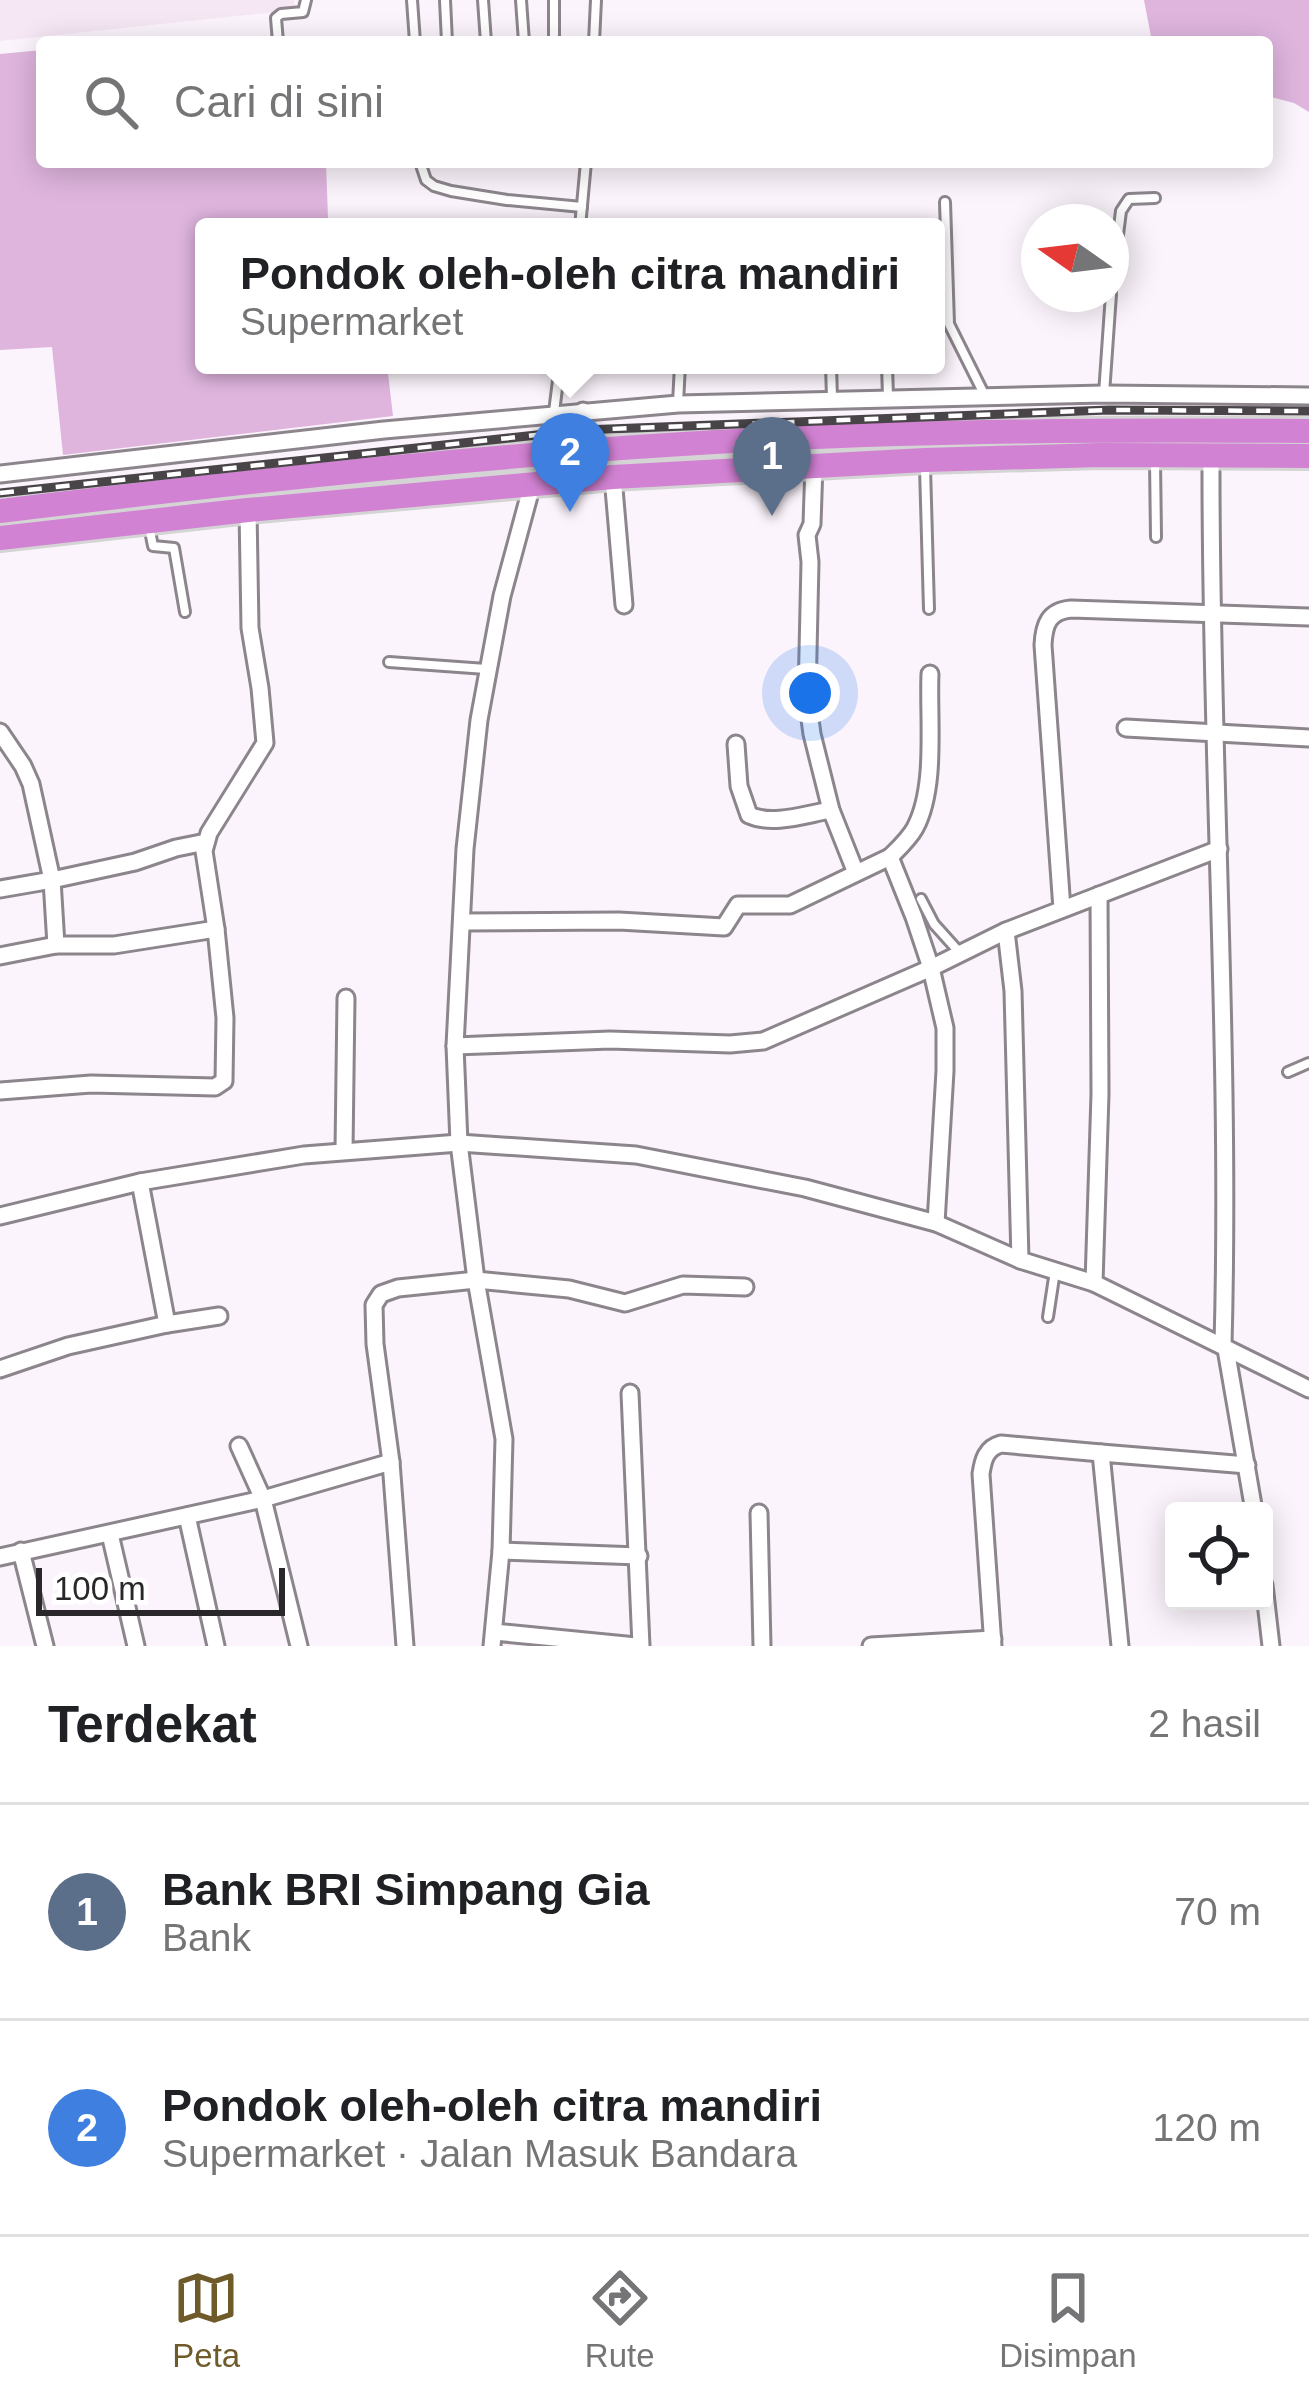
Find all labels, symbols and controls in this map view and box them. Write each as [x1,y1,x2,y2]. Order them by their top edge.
search box [36,36,1273,168]
icon: search [78,69,144,135]
text: Cari di sini [174,76,384,127]
north arrow [1021,204,1129,312]
popup [195,218,945,374]
text: Pondok oleh-oleh citra mandiri [240,248,900,299]
text: Supermarket [240,300,463,343]
pin: 2 [531,413,609,512]
pin: 1 [733,417,811,516]
your location [780,663,840,723]
map controls [1165,1502,1273,1610]
button: locate [1165,1502,1273,1610]
scale bar [36,1562,285,1615]
text: 100 m [54,1570,146,1607]
text: Terdekat [48,1696,257,1753]
text: 2 hasil [1148,1702,1261,1745]
text: Bank BRI Simpang Gia [162,1864,650,1915]
text: 1 [76,1890,98,1933]
text: 70 m [1174,1890,1261,1933]
text: Bank [162,1916,251,1959]
text: Pondok oleh-oleh citra mandiri [162,2080,822,2131]
text: 2 [76,2106,98,2149]
text: 120 m [1153,2106,1261,2149]
text: Supermarket · Jalan Masuk Bandara [162,2132,797,2175]
tab: Peta [172,2265,240,2375]
tab: Rute [585,2265,655,2375]
tab: Disimpan [999,2265,1137,2375]

